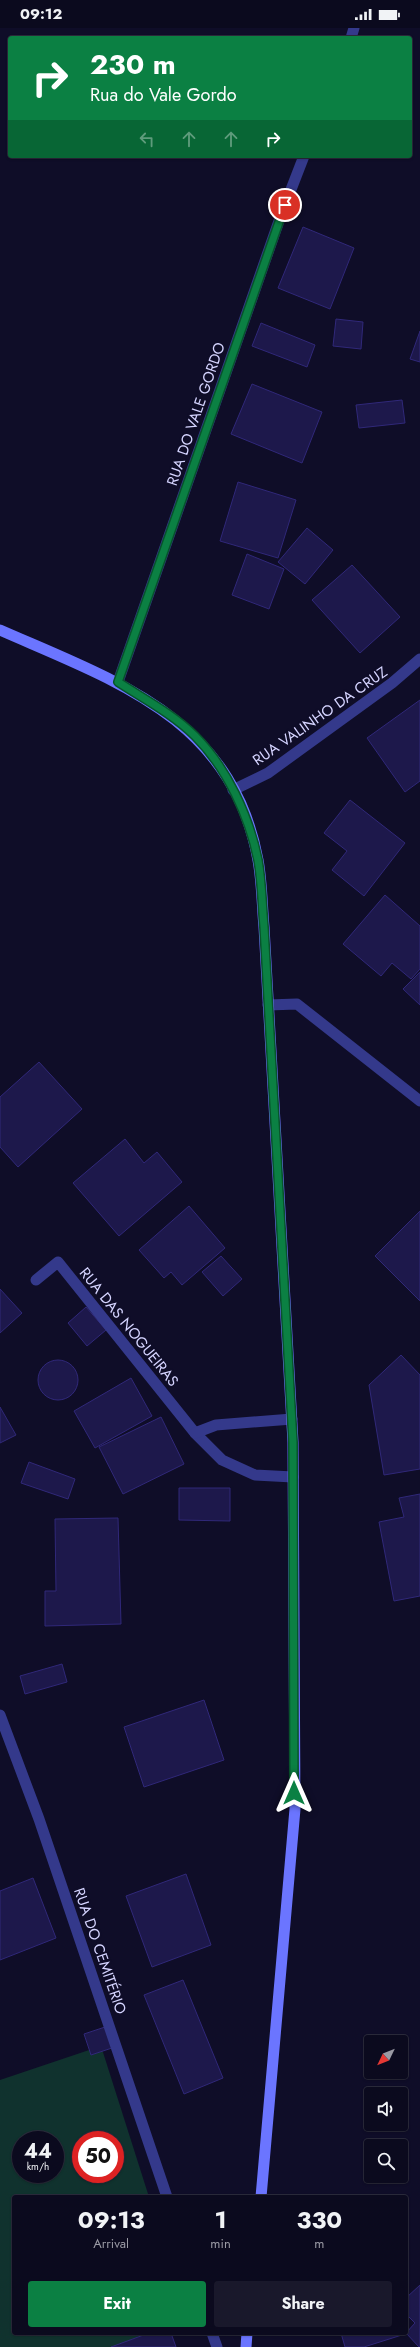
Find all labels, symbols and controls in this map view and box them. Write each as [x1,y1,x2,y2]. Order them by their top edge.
text: 09:12 [20,3,62,25]
text: 230 m [90,44,176,85]
icon: right [24,52,76,104]
text: Rua do Vale Gordo [90,82,237,108]
icon: left [136,128,158,150]
icon: ahead [178,128,200,150]
icon: ahead [220,128,242,150]
icon: right [262,128,284,150]
pin [268,188,302,222]
icon: arrive [274,194,296,216]
street label: RUA DO VALE GORDO [161,339,231,489]
street label: RUA VALINHO DA CRUZ [248,661,392,771]
street label: RUA DAS NOGUEIRAS [74,1263,184,1391]
position arrow [273,1772,315,1814]
street label: RUA DO CEMITÉRIO [68,1885,132,2017]
north arrow [364,2035,408,2079]
map controls [364,2035,408,2183]
button: sound [364,2087,408,2131]
speed limit sign: 50 [72,2131,124,2183]
text: 44 [24,2137,52,2166]
button: search [364,2139,408,2183]
text: km/h [27,2159,49,2174]
text: 09:13 [78,2202,145,2237]
text: 1 [214,2202,227,2237]
text: 330 [297,2202,342,2237]
text: Arrival [93,2234,129,2253]
text: min [210,2234,231,2253]
text: m [314,2234,324,2253]
button: Exit [28,2281,206,2327]
button: Share [214,2281,392,2327]

